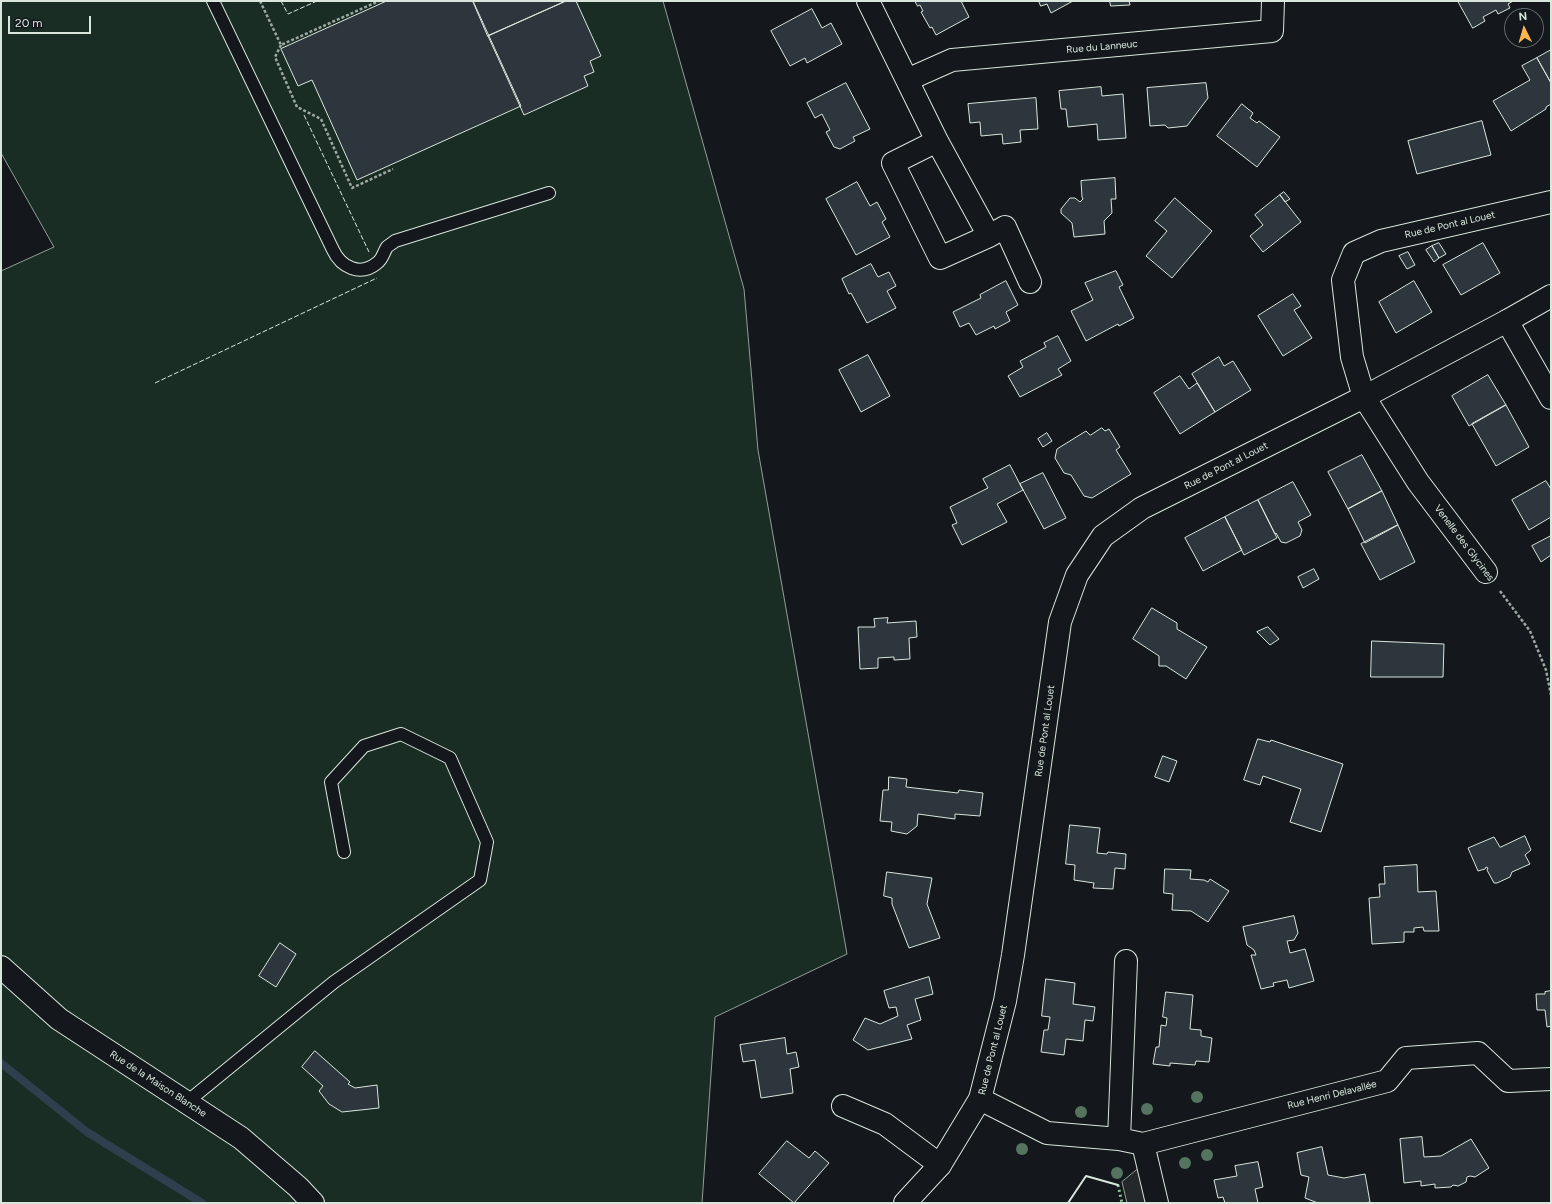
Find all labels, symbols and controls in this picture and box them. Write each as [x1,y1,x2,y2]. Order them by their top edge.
scale bar [10,8,93,34]
north arrow [1504,8,1544,48]
text: N [1518,10,1528,23]
text: 20 m [15,16,43,30]
street label: Rue du Lanneuc [1066,38,1138,56]
street label: Rue de Pont al Louet [1404,209,1496,241]
street label: Rue de Pont al Louet [1182,440,1270,492]
street label: Venelle des Glycines [1431,503,1497,583]
street label: Rue de Pont al Louet [1033,684,1057,778]
street label: Rue de Pont al Louet [976,1004,1010,1096]
street label: Rue de la Maison Blanche [107,1048,209,1120]
street label: Rue Henri Delavallée [1286,1078,1378,1112]

